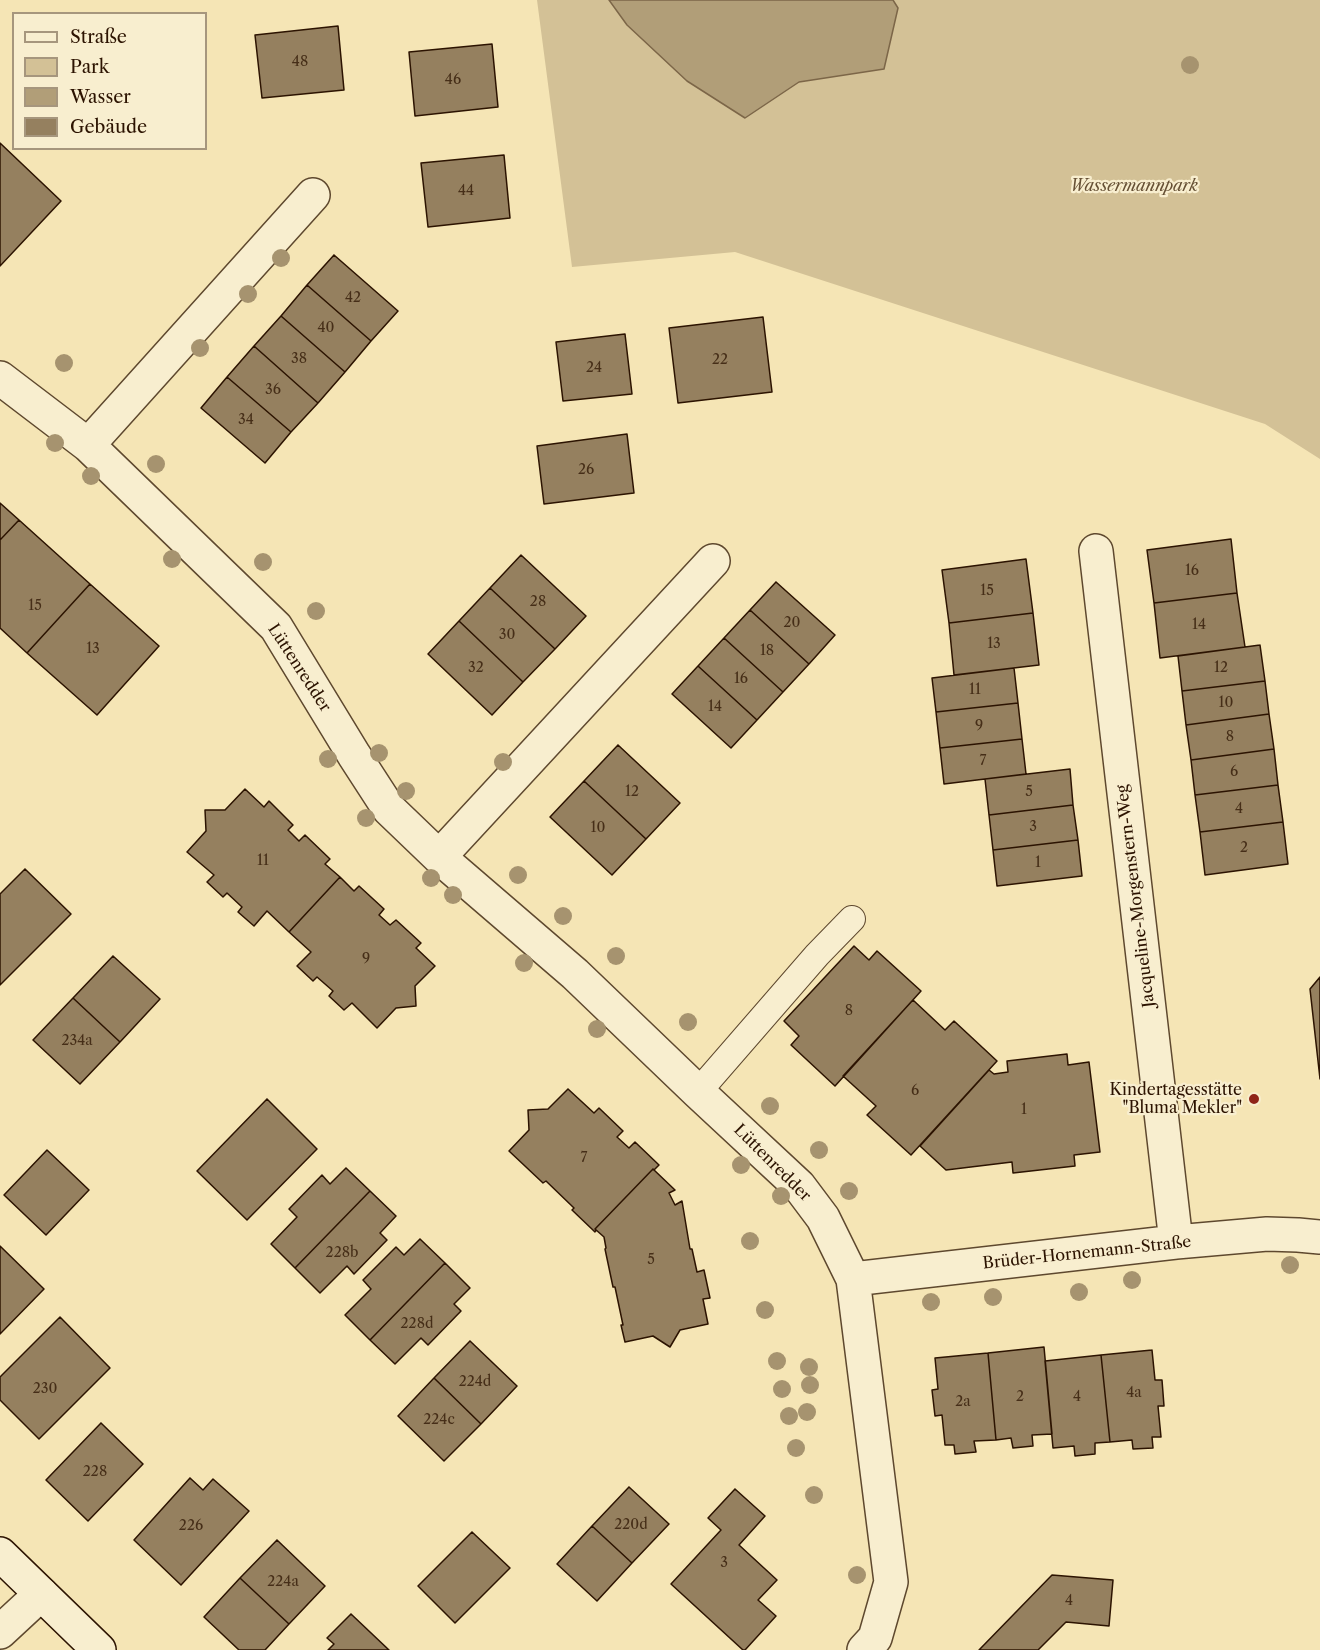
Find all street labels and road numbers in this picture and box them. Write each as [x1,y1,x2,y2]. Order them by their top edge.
street label: Lüttenredder [263,620,335,716]
street label: Jacqueline-Morgenstern-Weg [1113,783,1159,1009]
street label: Lüttenredder [729,1120,815,1206]
street label: Brüder-Hornemann-Straße [982,1233,1192,1273]

